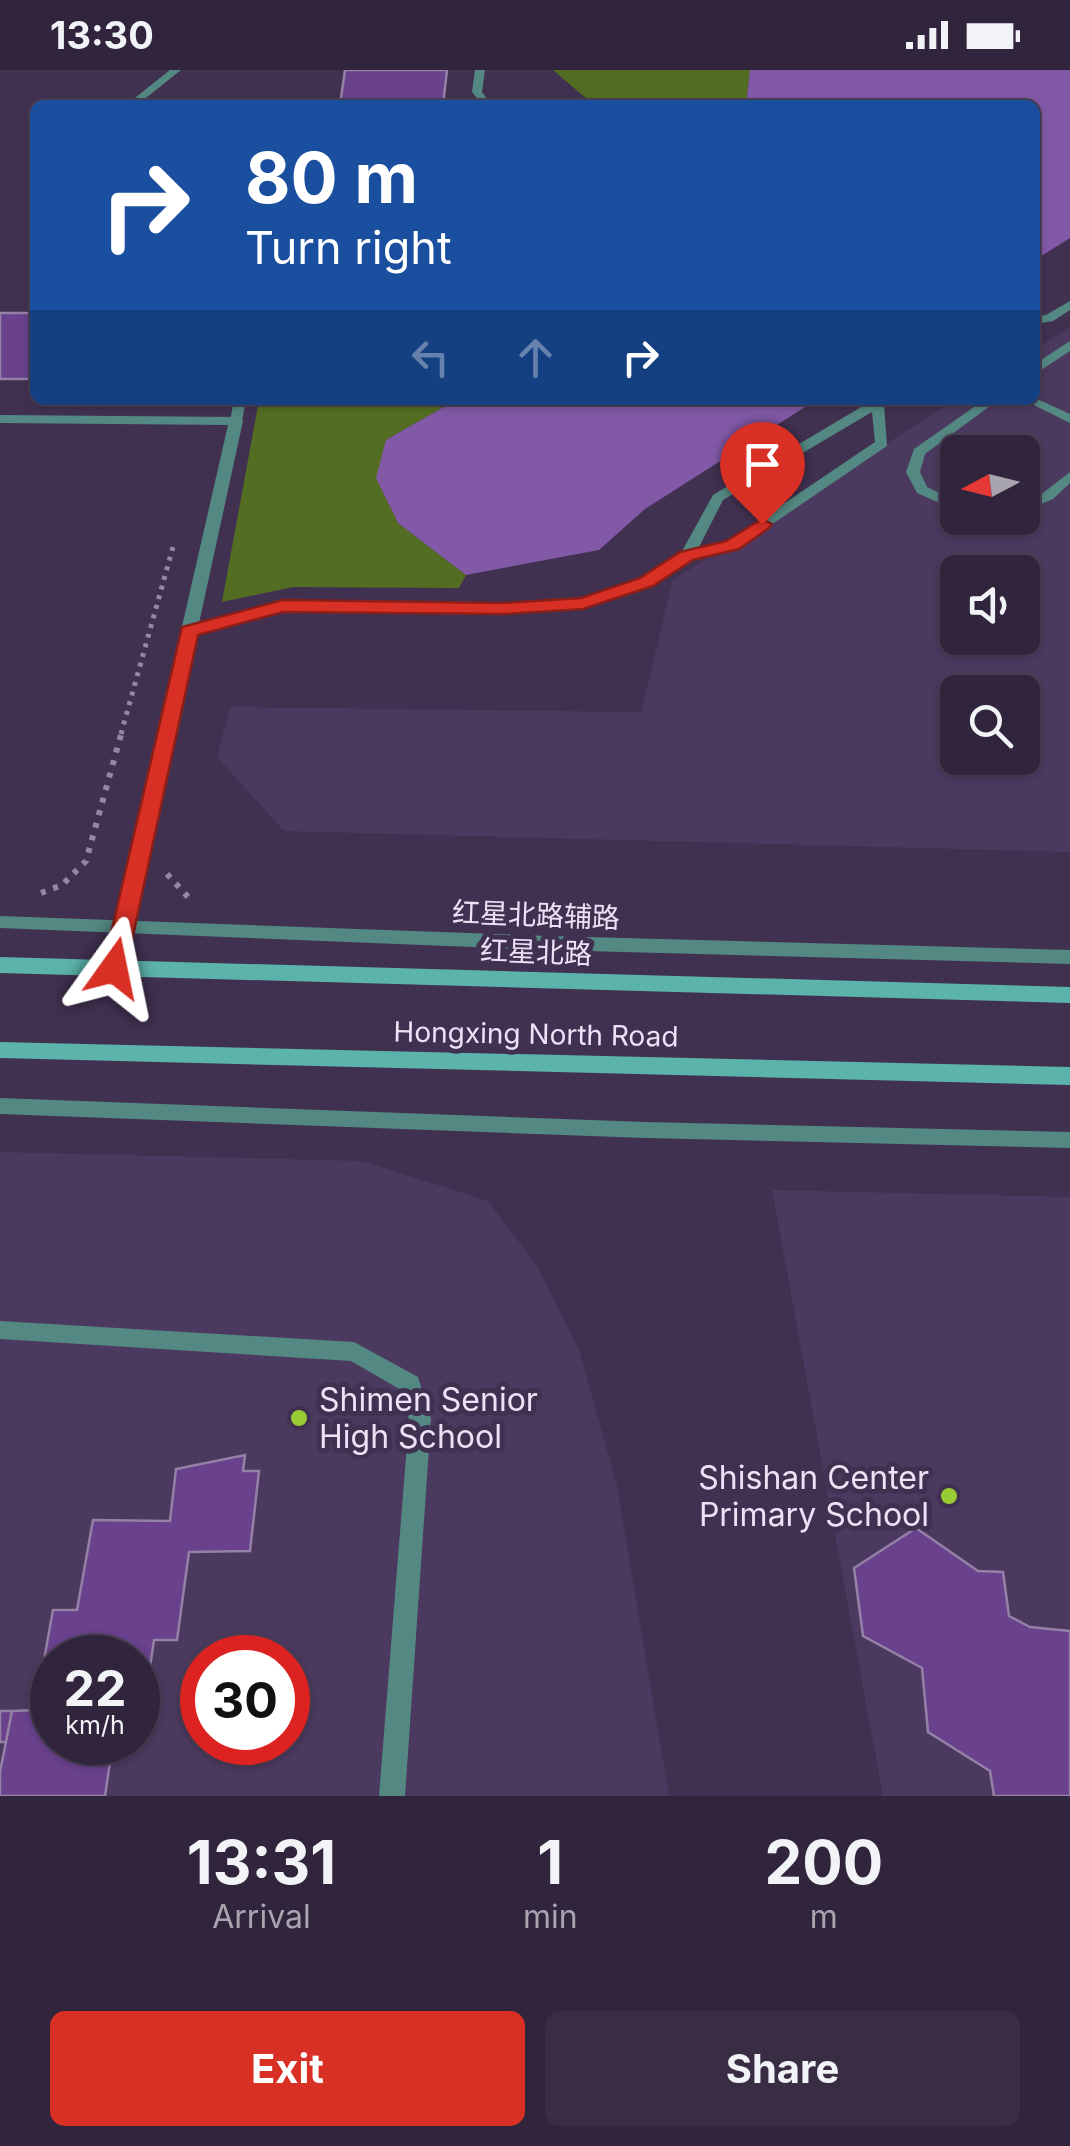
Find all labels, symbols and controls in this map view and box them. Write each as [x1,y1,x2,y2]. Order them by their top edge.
text: 13:30 [50,12,154,58]
text: 80 m [245,135,418,220]
icon: right [80,140,210,270]
text: Turn right [245,220,452,275]
icon: left [403,330,458,385]
icon: ahead [508,330,563,385]
icon: right [613,330,668,385]
pin [720,422,805,525]
north arrow [940,435,1040,535]
map controls [940,435,1040,775]
icon: arrive [735,437,790,492]
button: sound [940,555,1040,655]
button: search [940,675,1040,775]
street label: 红星北路辅路 [451,895,621,935]
position arrow [62,916,166,1020]
street label: 红星北路 [479,933,593,971]
street label: Hongxing North Road [393,1015,679,1053]
place label: Shimen Senior High School [319,1380,538,1456]
marker: Shimen Senior High School [288,1407,310,1429]
place label: Shishan Center Primary School [698,1458,929,1534]
marker: Shishan Center Primary School [938,1485,960,1507]
speed limit sign: 30 [180,1635,310,1765]
text: 22 [64,1658,127,1718]
text: km/h [65,1710,125,1740]
text: 13:31 [187,1826,336,1898]
text: 1 [537,1826,563,1898]
text: 200 [764,1826,883,1898]
text: Arrival [212,1897,311,1936]
text: min [523,1897,578,1936]
text: m [810,1897,838,1936]
button: Exit [50,2011,525,2126]
button: Share [545,2011,1020,2126]

